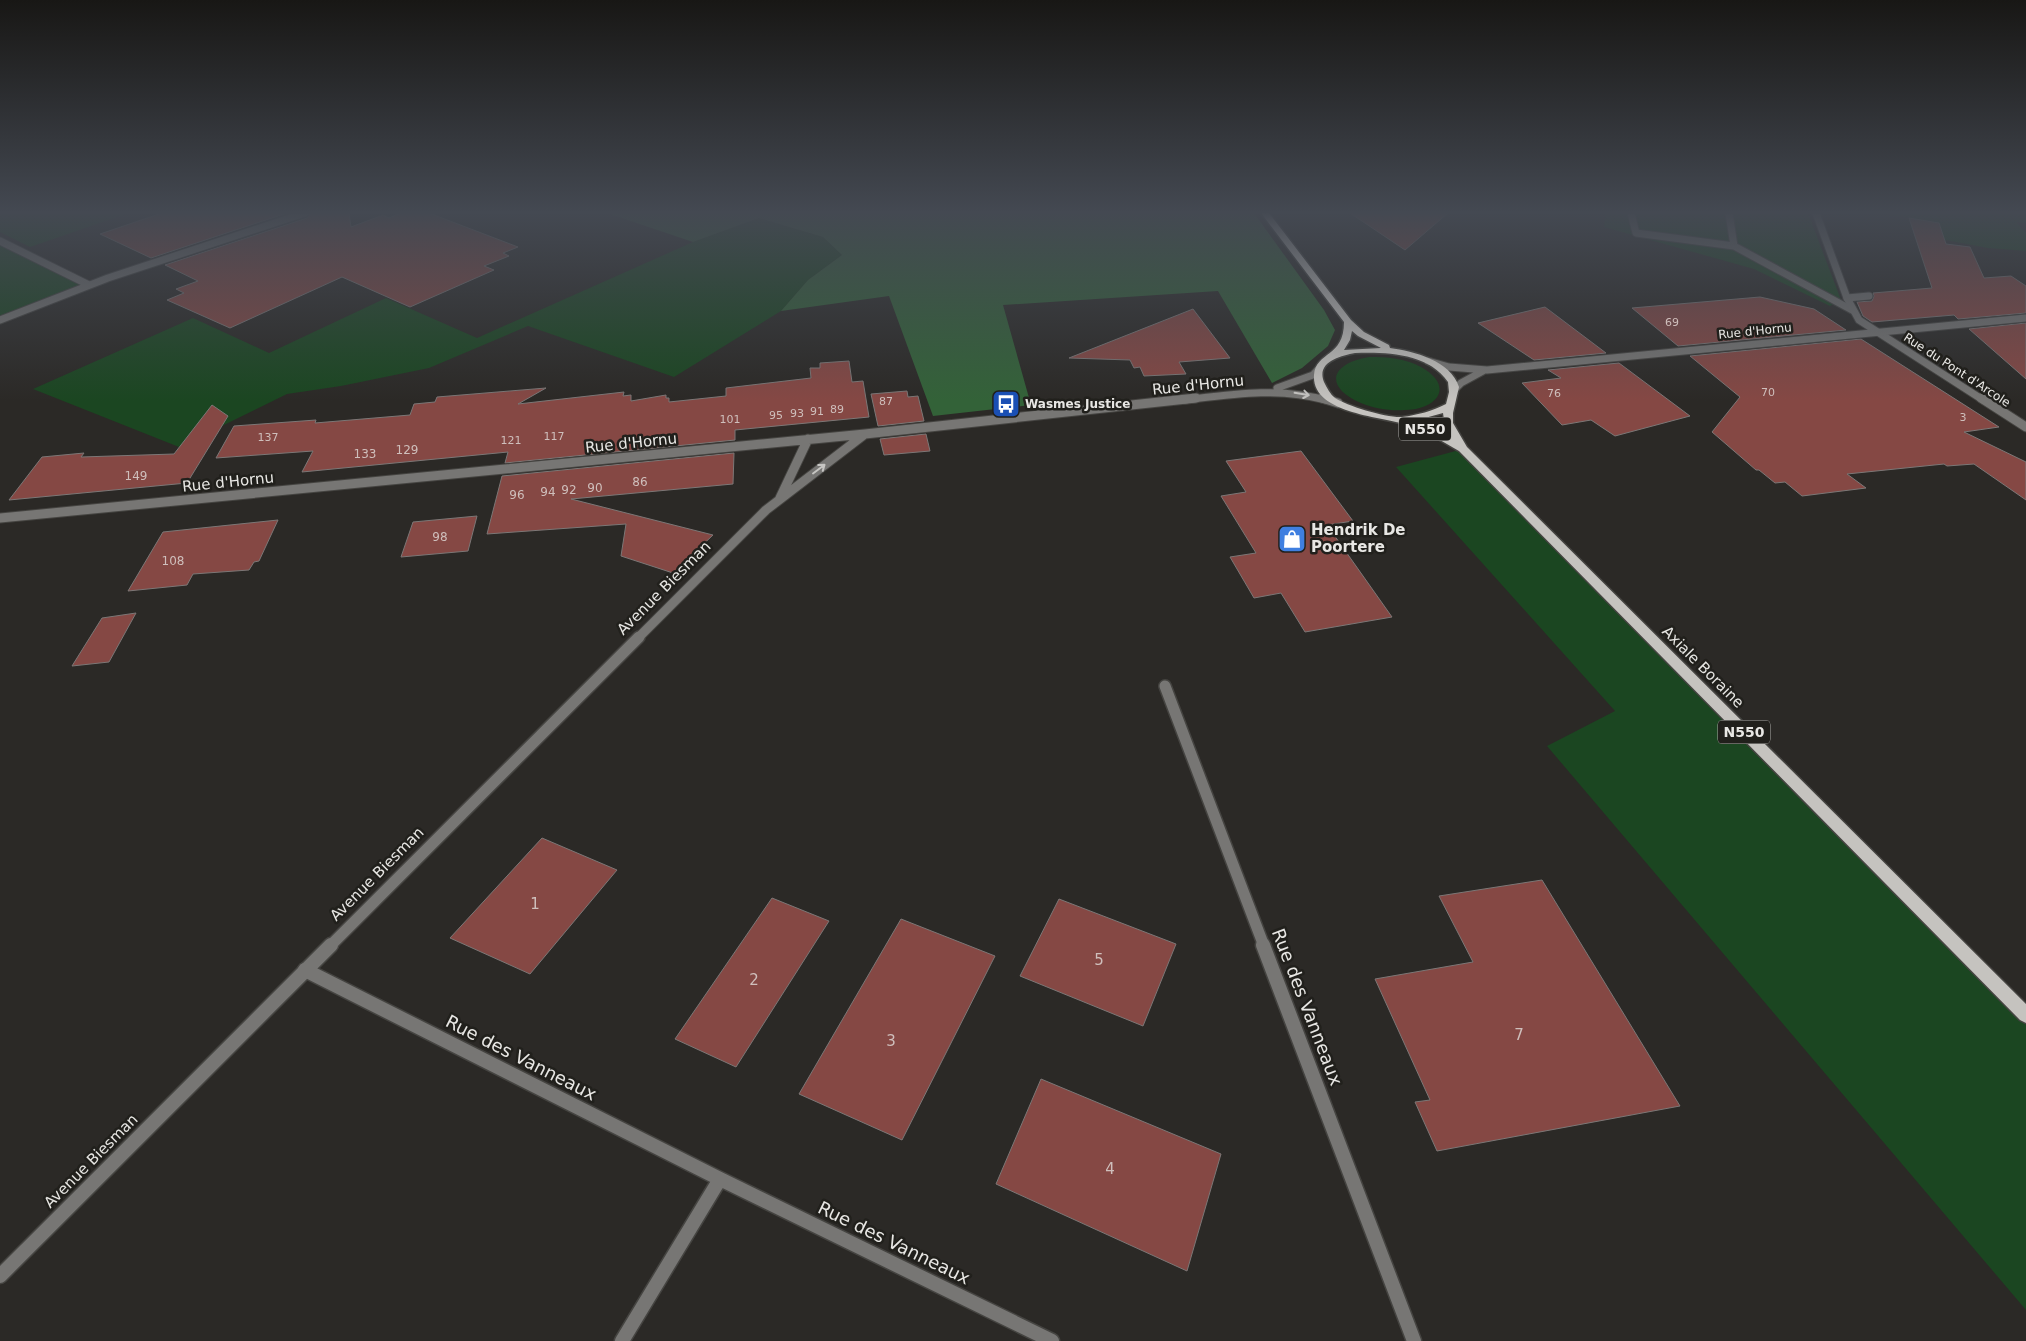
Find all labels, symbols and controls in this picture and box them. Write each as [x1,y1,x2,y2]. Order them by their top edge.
house number: 69 [1665,316,1679,329]
street label: Rue d'Hornu [1718,320,1792,342]
street label: Rue du Pont d'Arcole [1901,330,2013,410]
street label: Rue d'Hornu [1151,371,1245,399]
house number: 70 [1761,386,1775,399]
house number: 76 [1547,387,1561,400]
bus stop icon: Wasmes Justice [991,389,1021,419]
one-way arrow [1294,389,1310,399]
house number: 87 [879,395,893,408]
place label: Wasmes Justice [1025,397,1130,411]
house number: 89 [830,403,844,416]
house number: 91 [810,405,824,418]
house number: 93 [790,407,804,420]
house number: 95 [769,409,783,422]
house number: 3 [1960,411,1967,424]
house number: 101 [720,413,741,426]
road number: N550 [1399,418,1451,440]
street label: Rue d'Hornu [584,429,678,457]
house number: 117 [544,430,565,443]
house number: 137 [258,431,279,444]
house number: 121 [501,434,522,447]
house number: 129 [396,443,418,457]
house number: 133 [354,447,376,461]
one-way arrow [812,464,825,475]
street label: Rue d'Hornu [181,468,275,496]
house number: 149 [125,469,147,483]
house number: 86 [632,475,648,489]
house number: 90 [587,481,603,495]
house number: 92 [561,483,577,497]
house number: 94 [540,485,556,499]
house number: 96 [509,488,525,502]
place label: Hendrik De Poortere [1311,521,1406,556]
shop icon: Hendrik De Poortere [1277,524,1307,554]
house number: 98 [432,530,448,544]
street label: Avenue Biesman [613,537,715,639]
house number: 108 [162,554,184,568]
street label: Axiale Boraine [1658,622,1748,712]
road number: N550 [1718,720,1770,744]
street label: Avenue Biesman [326,823,428,925]
house number: 1 [530,895,540,913]
street label: Rue des Vanneaux [1268,925,1347,1089]
house number: 5 [1094,951,1104,969]
house number: 2 [749,971,759,989]
street label: Rue des Vanneaux [442,1010,600,1105]
house number: 7 [1514,1026,1524,1044]
house number: 3 [886,1032,896,1050]
street label: Avenue Biesman [40,1110,142,1212]
house number: 4 [1105,1160,1115,1178]
street label: Rue des Vanneaux [815,1197,974,1289]

